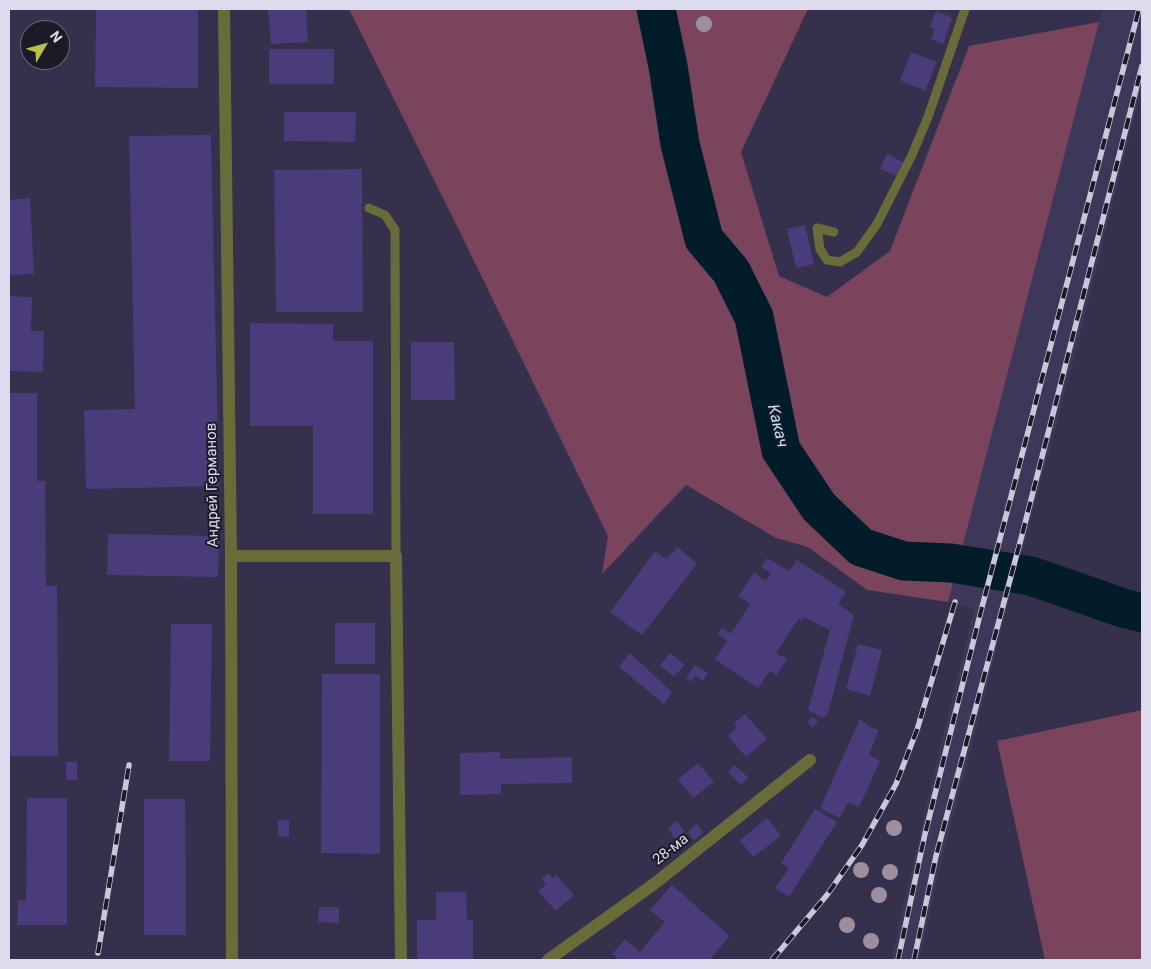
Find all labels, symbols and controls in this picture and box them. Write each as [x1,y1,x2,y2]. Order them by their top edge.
north arrow [20,20,70,70]
text: N [47,28,66,45]
water label: Какач [762,402,792,450]
street label: Андрей Германов [203,423,223,547]
street label: 28-ма [650,831,692,869]

